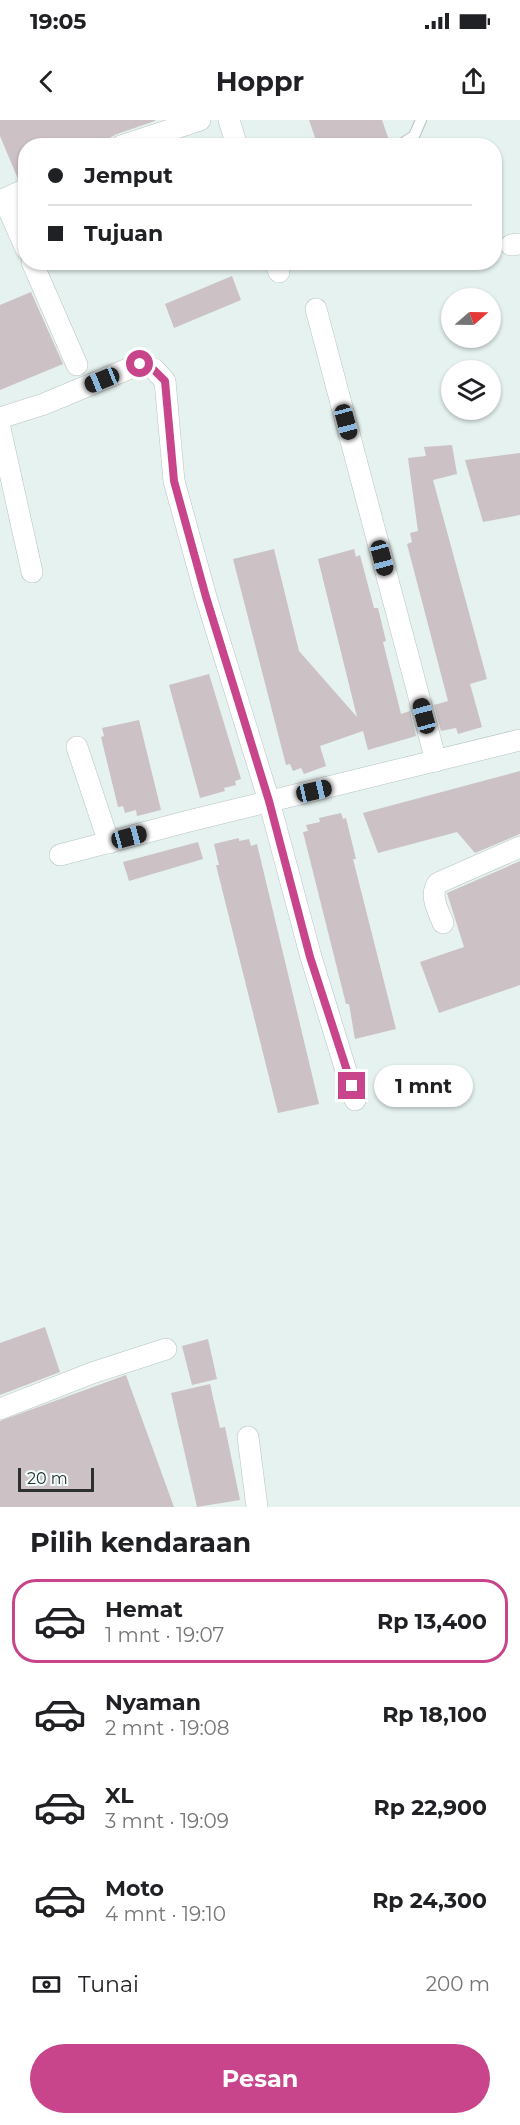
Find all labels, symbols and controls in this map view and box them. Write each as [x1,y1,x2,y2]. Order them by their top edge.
text: 19:05 [30,8,86,35]
icon: back [30,65,63,98]
text: Hoppr [216,65,304,98]
icon: share [457,65,490,98]
text: Jemput [84,162,173,189]
text: Tujuan [84,220,163,247]
north arrow [441,288,501,348]
map controls [441,288,501,420]
route start [126,350,153,377]
button: layers [441,360,501,420]
car [82,365,122,395]
car [333,402,359,442]
car [369,538,395,578]
car [411,696,437,736]
car [294,778,334,804]
car [109,824,149,850]
callout: 1 mnt [373,1065,472,1107]
route end [338,1072,365,1099]
text: 1 mnt [395,1074,452,1098]
scale bar [18,1465,94,1492]
text: 20 m [27,1469,68,1488]
text: Pilih kendaraan [30,1526,251,1559]
icon: car [33,1594,87,1648]
text: Hemat [105,1596,183,1623]
text: Rp 13,400 [377,1608,487,1635]
text: 1 mnt · 19:07 [105,1623,224,1647]
icon: car [33,1687,87,1741]
text: Nyaman [105,1689,201,1716]
text: Rp 18,100 [382,1701,487,1728]
text: 2 mnt · 19:08 [105,1716,230,1740]
icon: car [33,1780,87,1834]
text: XL [105,1782,134,1809]
text: Rp 22,900 [374,1794,487,1821]
text: 3 mnt · 19:09 [105,1809,229,1833]
icon: car [33,1873,87,1927]
text: Moto [105,1875,164,1902]
text: Rp 24,300 [372,1887,487,1914]
text: 4 mnt · 19:10 [105,1902,226,1926]
icon: cash [30,1968,63,2001]
text: Tunai [78,1971,139,1998]
text: 200 m [426,1972,490,1996]
button: Pesan [30,2044,490,2113]

